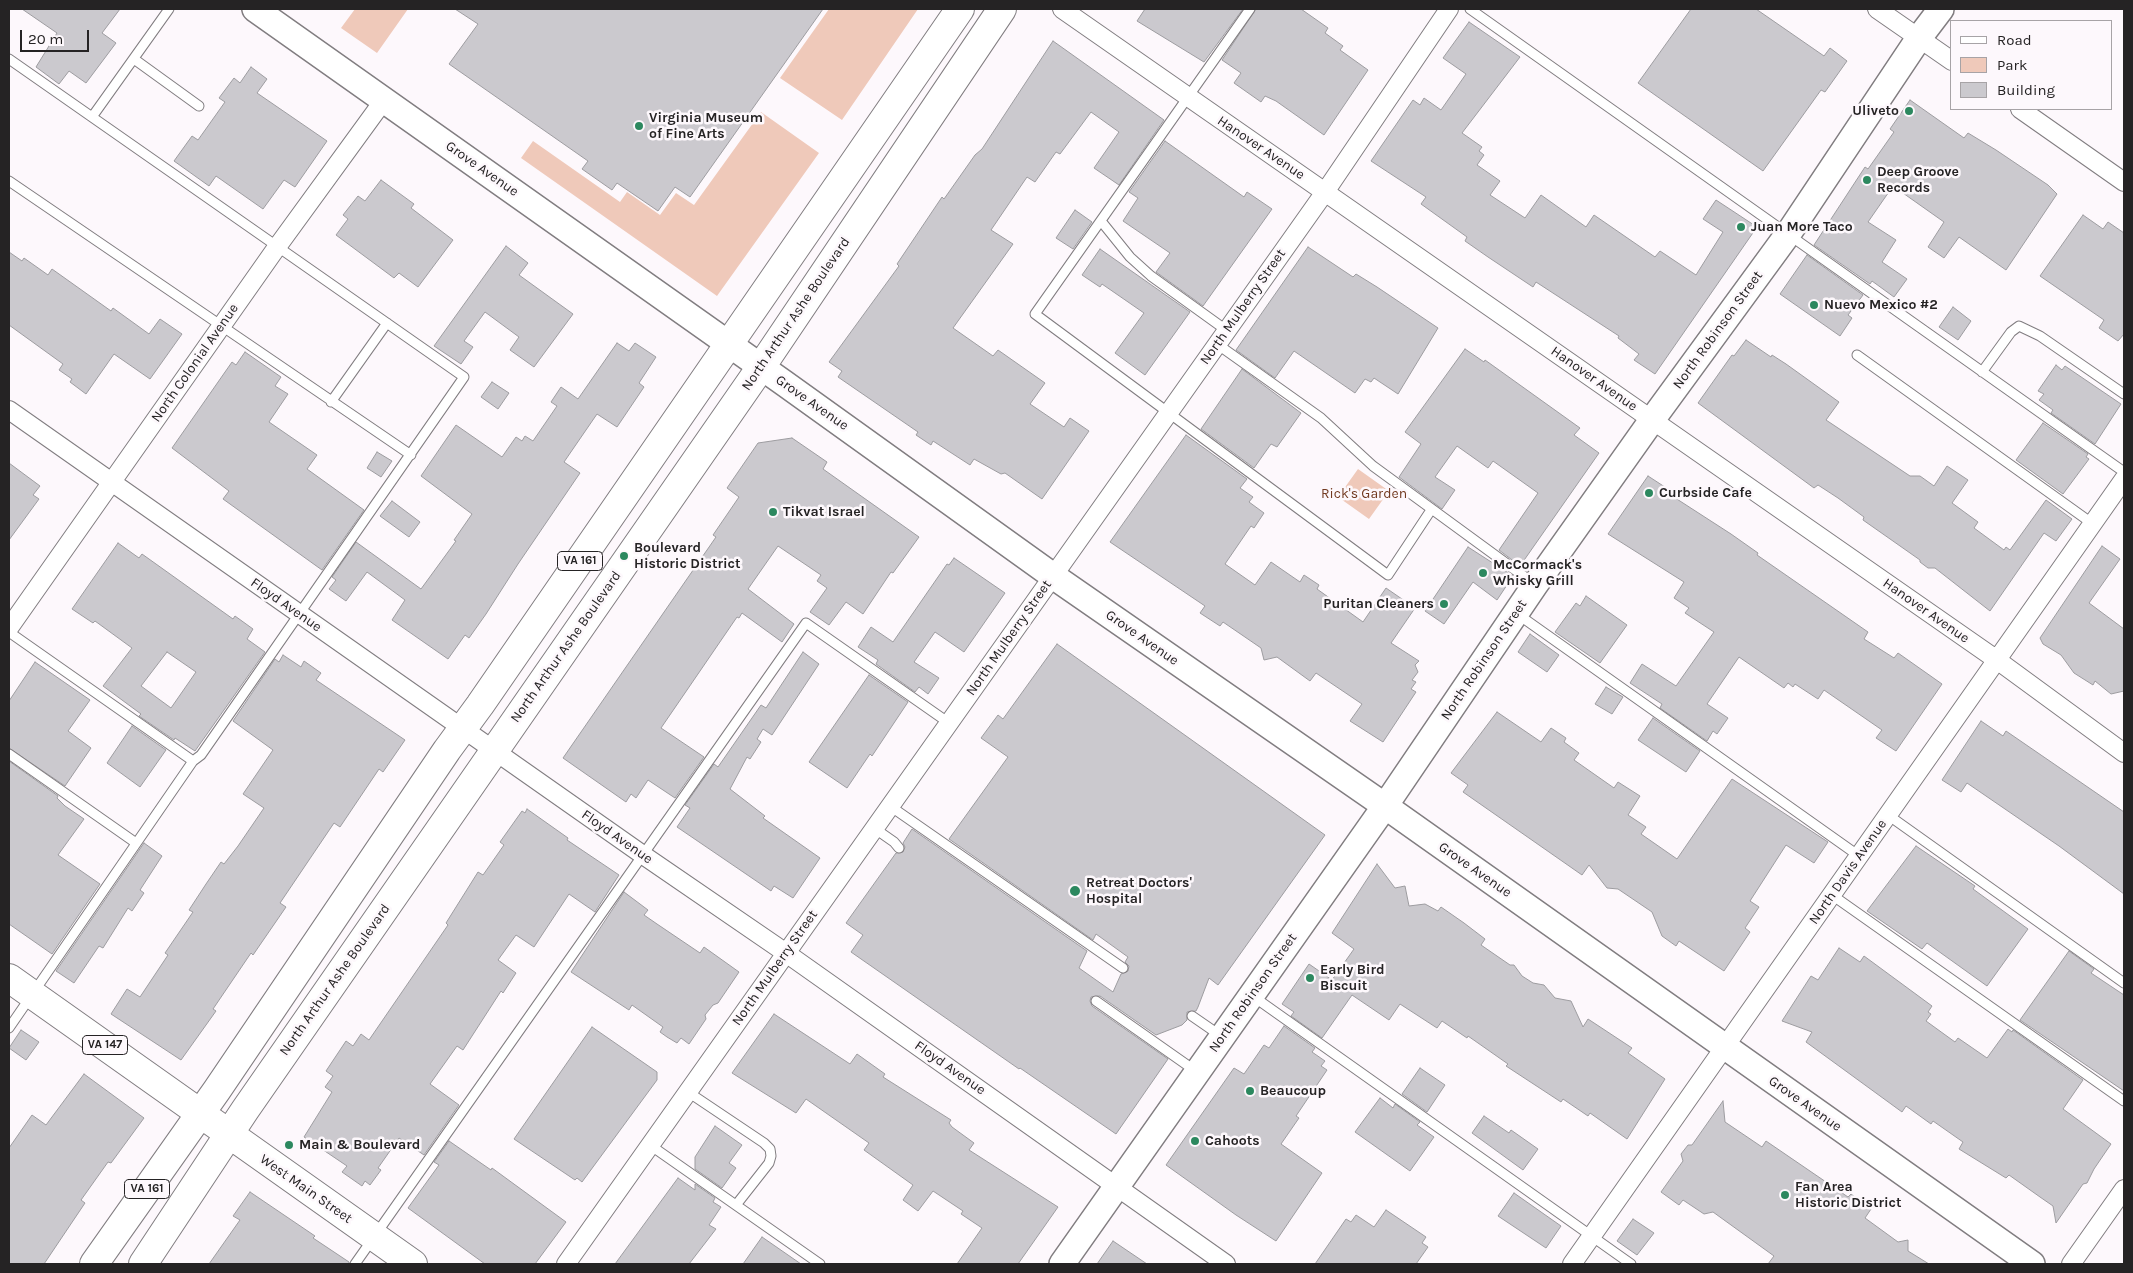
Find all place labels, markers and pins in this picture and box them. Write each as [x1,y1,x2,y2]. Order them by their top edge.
place label: Uliveto [1852,103,1899,119]
marker: Uliveto [1903,105,1915,117]
place label: Virginia Museum of Fine Arts [649,110,763,142]
marker: Virginia Museum of Fine Arts [633,120,645,132]
place label: Deep Groove Records [1877,164,1959,196]
marker: Deep Groove Records [1861,174,1873,186]
place label: Juan More Taco [1751,219,1853,235]
marker: Juan More Taco [1735,221,1747,233]
place label: Nuevo Mexico #2 [1824,297,1938,313]
marker: Nuevo Mexico #2 [1808,299,1820,311]
place label: Curbside Cafe [1659,485,1752,501]
marker: Curbside Cafe [1643,487,1655,499]
place label: Tikvat Israel [783,504,865,520]
marker: Tikvat Israel [767,506,779,518]
place label: Boulevard Historic District [634,540,740,572]
marker: Boulevard Historic District [618,550,630,562]
place label: McCormack's Whisky Grill [1493,557,1582,590]
marker: McCormack's Whisky Grill [1477,567,1489,579]
place label: Puritan Cleaners [1323,596,1434,612]
marker: Puritan Cleaners [1438,598,1450,610]
place label: Retreat Doctors' Hospital [1086,875,1192,908]
marker: Retreat Doctors' Hospital [1068,884,1082,898]
place label: Early Bird Biscuit [1320,962,1385,994]
marker: Early Bird Biscuit [1304,972,1316,984]
place label: Beaucoup [1260,1083,1326,1099]
marker: Beaucoup [1244,1085,1256,1097]
place label: Cahoots [1205,1133,1260,1149]
marker: Cahoots [1189,1135,1201,1147]
place label: Main & Boulevard [299,1137,420,1153]
marker: Main & Boulevard [283,1139,295,1151]
place label: Fan Area Historic District [1795,1179,1901,1212]
marker: Fan Area Historic District [1779,1189,1791,1201]

